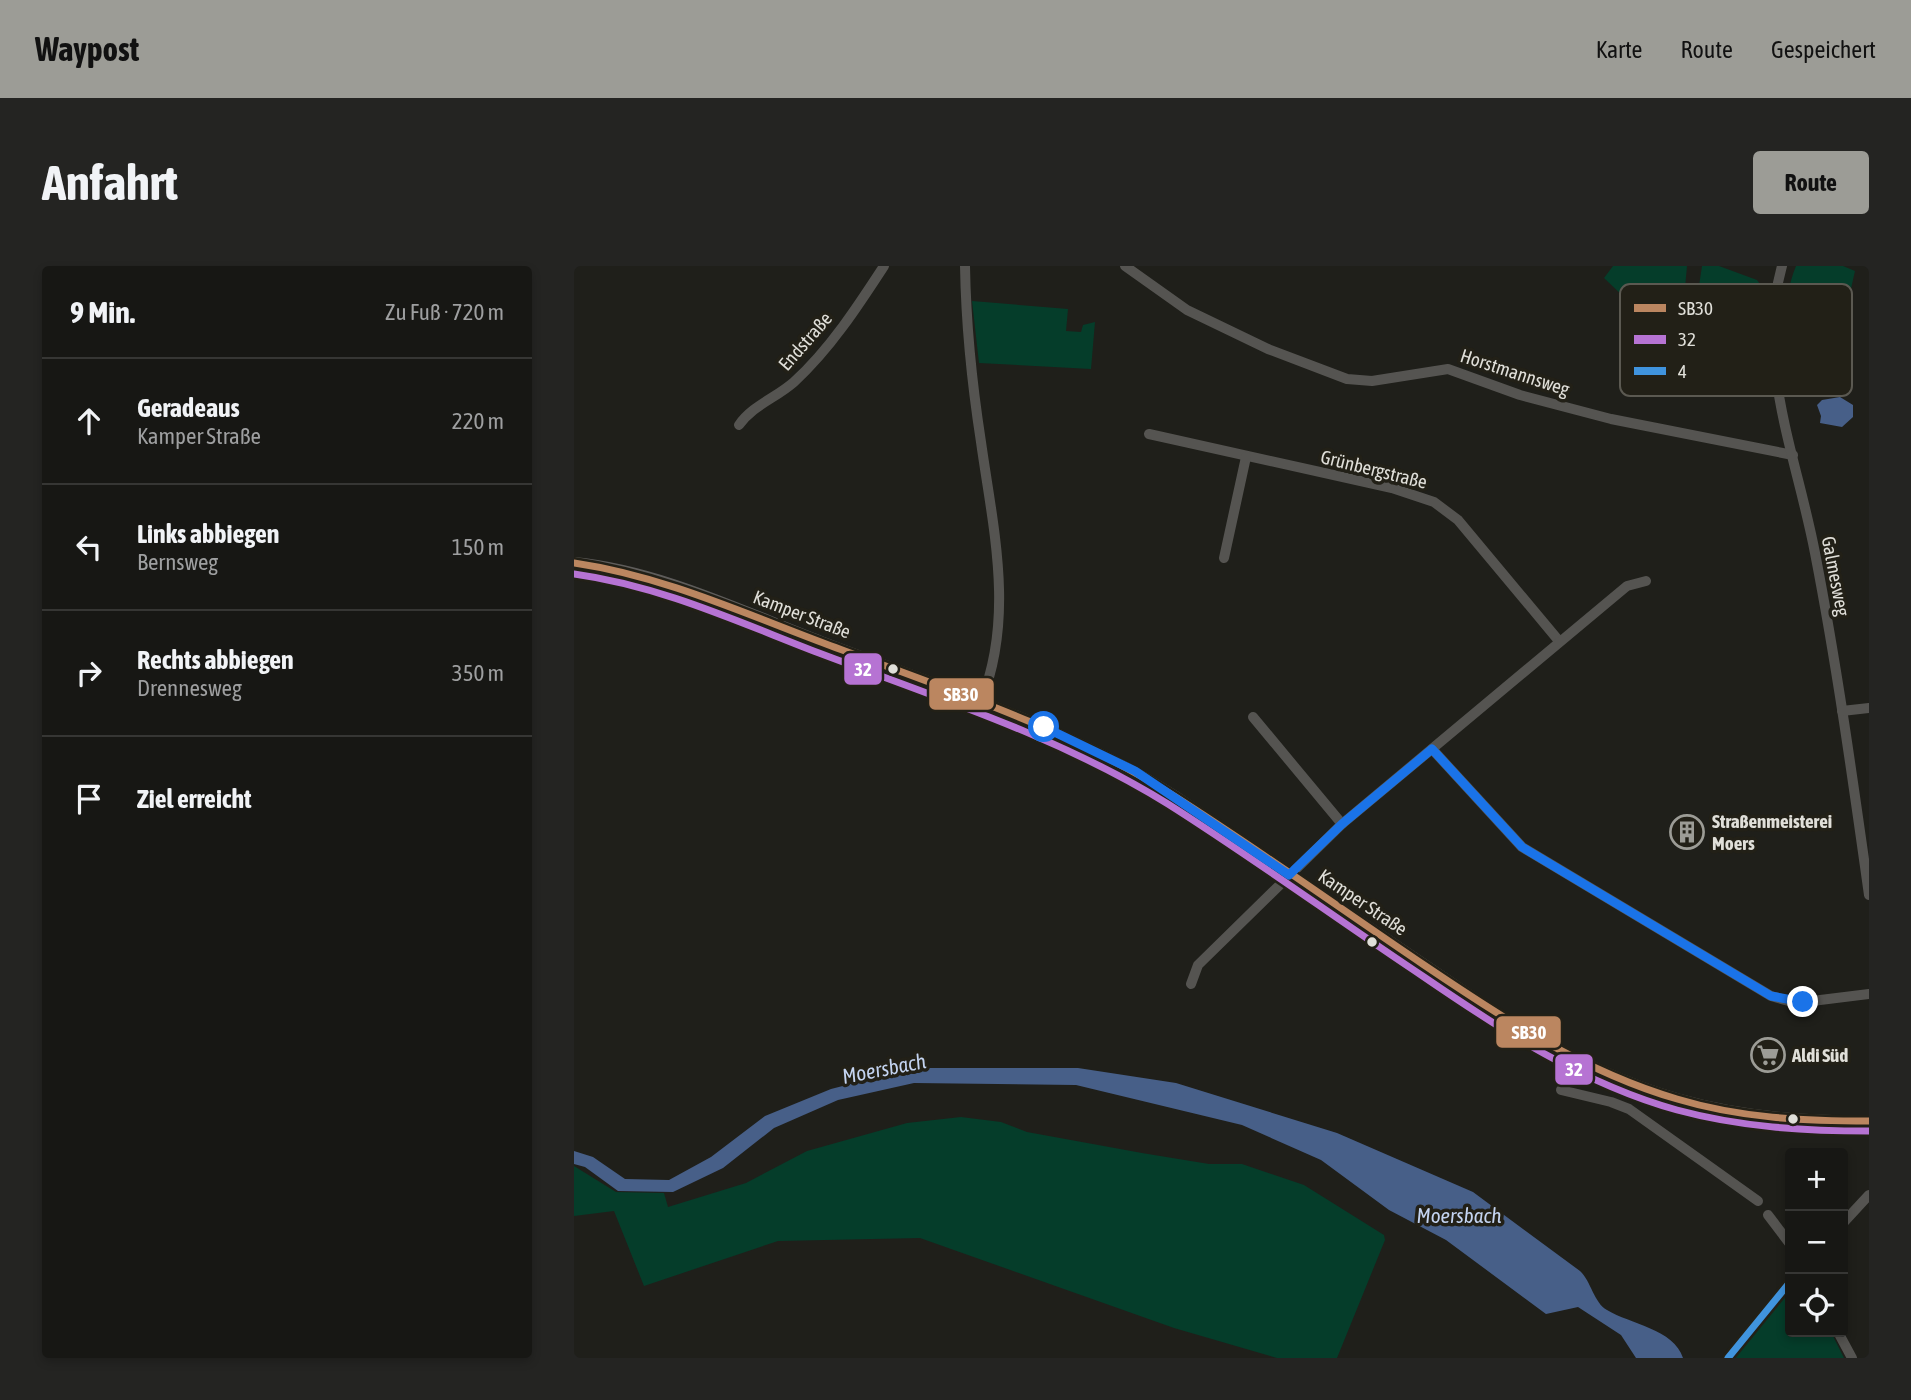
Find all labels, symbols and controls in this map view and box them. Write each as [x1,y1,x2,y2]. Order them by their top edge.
text: Waypost [35,30,139,68]
text: Karte [1596,36,1642,63]
text: Route [1680,36,1733,63]
text: Gespeichert [1771,36,1876,63]
button: Route [1753,151,1869,214]
text: Anfahrt [42,154,178,210]
legend [1620,284,1852,396]
text: 9 Min. [70,295,135,329]
text: SB30 [1678,297,1713,319]
text: Zu Fuß · 720 m [385,299,504,325]
street label: Endstraße [774,307,836,375]
text: 32 [1678,328,1696,350]
street label: Horstmannsweg [1458,344,1573,400]
text: 4 [1678,360,1687,382]
text: Geradeaus [137,393,240,423]
icon: ahead [70,402,108,440]
text: 220 m [452,408,504,434]
text: Kamper Straße [137,423,261,449]
street label: Grünbergstraße [1319,445,1429,493]
text: Links abbiegen [137,519,279,549]
icon: left [70,528,108,566]
text: 150 m [452,534,504,560]
street label: Galmesweg [1817,534,1855,619]
text: Bernsweg [137,549,218,575]
street label: Kamper Straße [750,585,854,643]
text: Rechts abbiegen [137,645,294,675]
line badge: 32 [843,652,883,686]
icon: right [70,654,108,692]
text: 32 [854,658,872,680]
text: 350 m [452,660,504,686]
unlabelled marker [886,662,900,676]
text: Drennesweg [137,675,242,701]
line badge: SB30 [928,677,995,711]
text: SB30 [944,683,978,705]
route start [1028,711,1059,742]
icon: arrive [70,780,108,818]
text: Ziel erreicht [137,784,252,814]
place label: Straßenmeisterei Moers [1712,810,1832,854]
building icon: Straßenmeisterei Moers [1668,813,1706,851]
street label: Kamper Straße [1314,864,1412,940]
unlabelled marker [1365,935,1379,949]
route end [1787,986,1818,1017]
line badge: SB30 [1495,1015,1562,1049]
text: SB30 [1512,1021,1546,1043]
supermarket icon: Aldi Süd [1749,1036,1787,1074]
place label: Aldi Süd [1791,1044,1848,1066]
water label: Moersbach [840,1048,928,1088]
line badge: 32 [1554,1053,1594,1086]
text: 32 [1565,1058,1583,1080]
unlabelled marker [1786,1112,1800,1126]
map controls [1785,1148,1848,1337]
button: + [1785,1148,1848,1211]
water label: Moersbach [1417,1203,1501,1227]
button: − [1785,1211,1848,1274]
button: locate [1785,1274,1848,1337]

